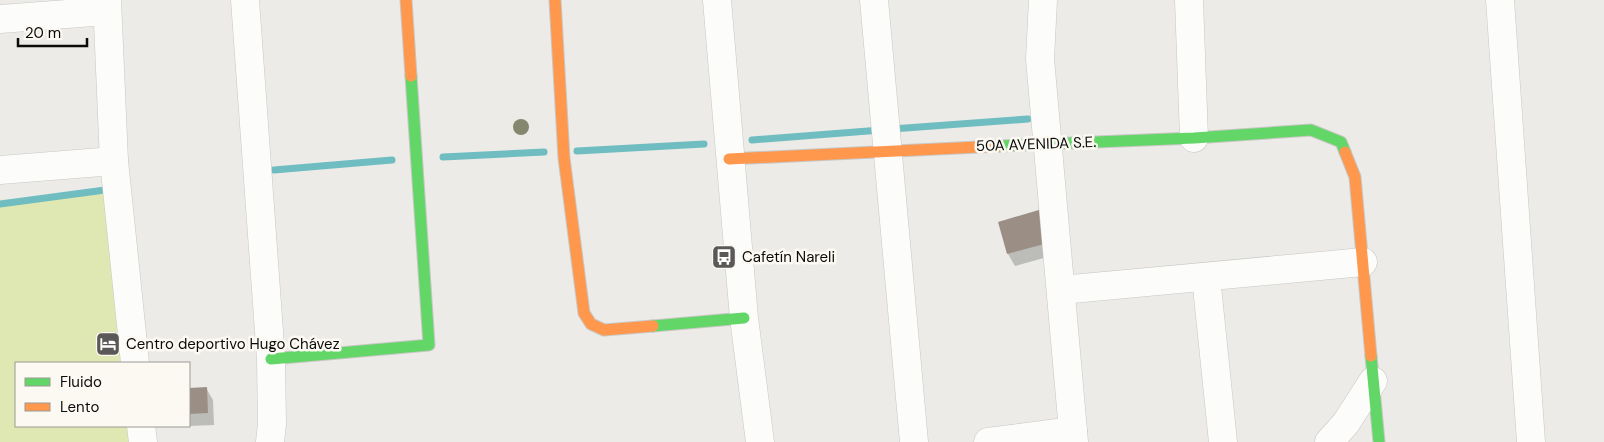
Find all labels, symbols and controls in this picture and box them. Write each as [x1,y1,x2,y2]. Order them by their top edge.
scale bar [18,15,86,47]
text: 20 m [25,23,61,43]
street label: 50A AVENIDA S.E. [976,132,1096,156]
bus stop icon: Cafetín Nareli [711,244,737,270]
place label: Cafetín Nareli [742,247,835,267]
hotel icon: Centro deportivo Hugo Chávez [95,331,121,357]
place label: Centro deportivo Hugo Chávez [126,334,340,354]
legend [15,362,190,427]
text: Fluido [60,372,102,392]
text: Lento [60,397,99,417]

